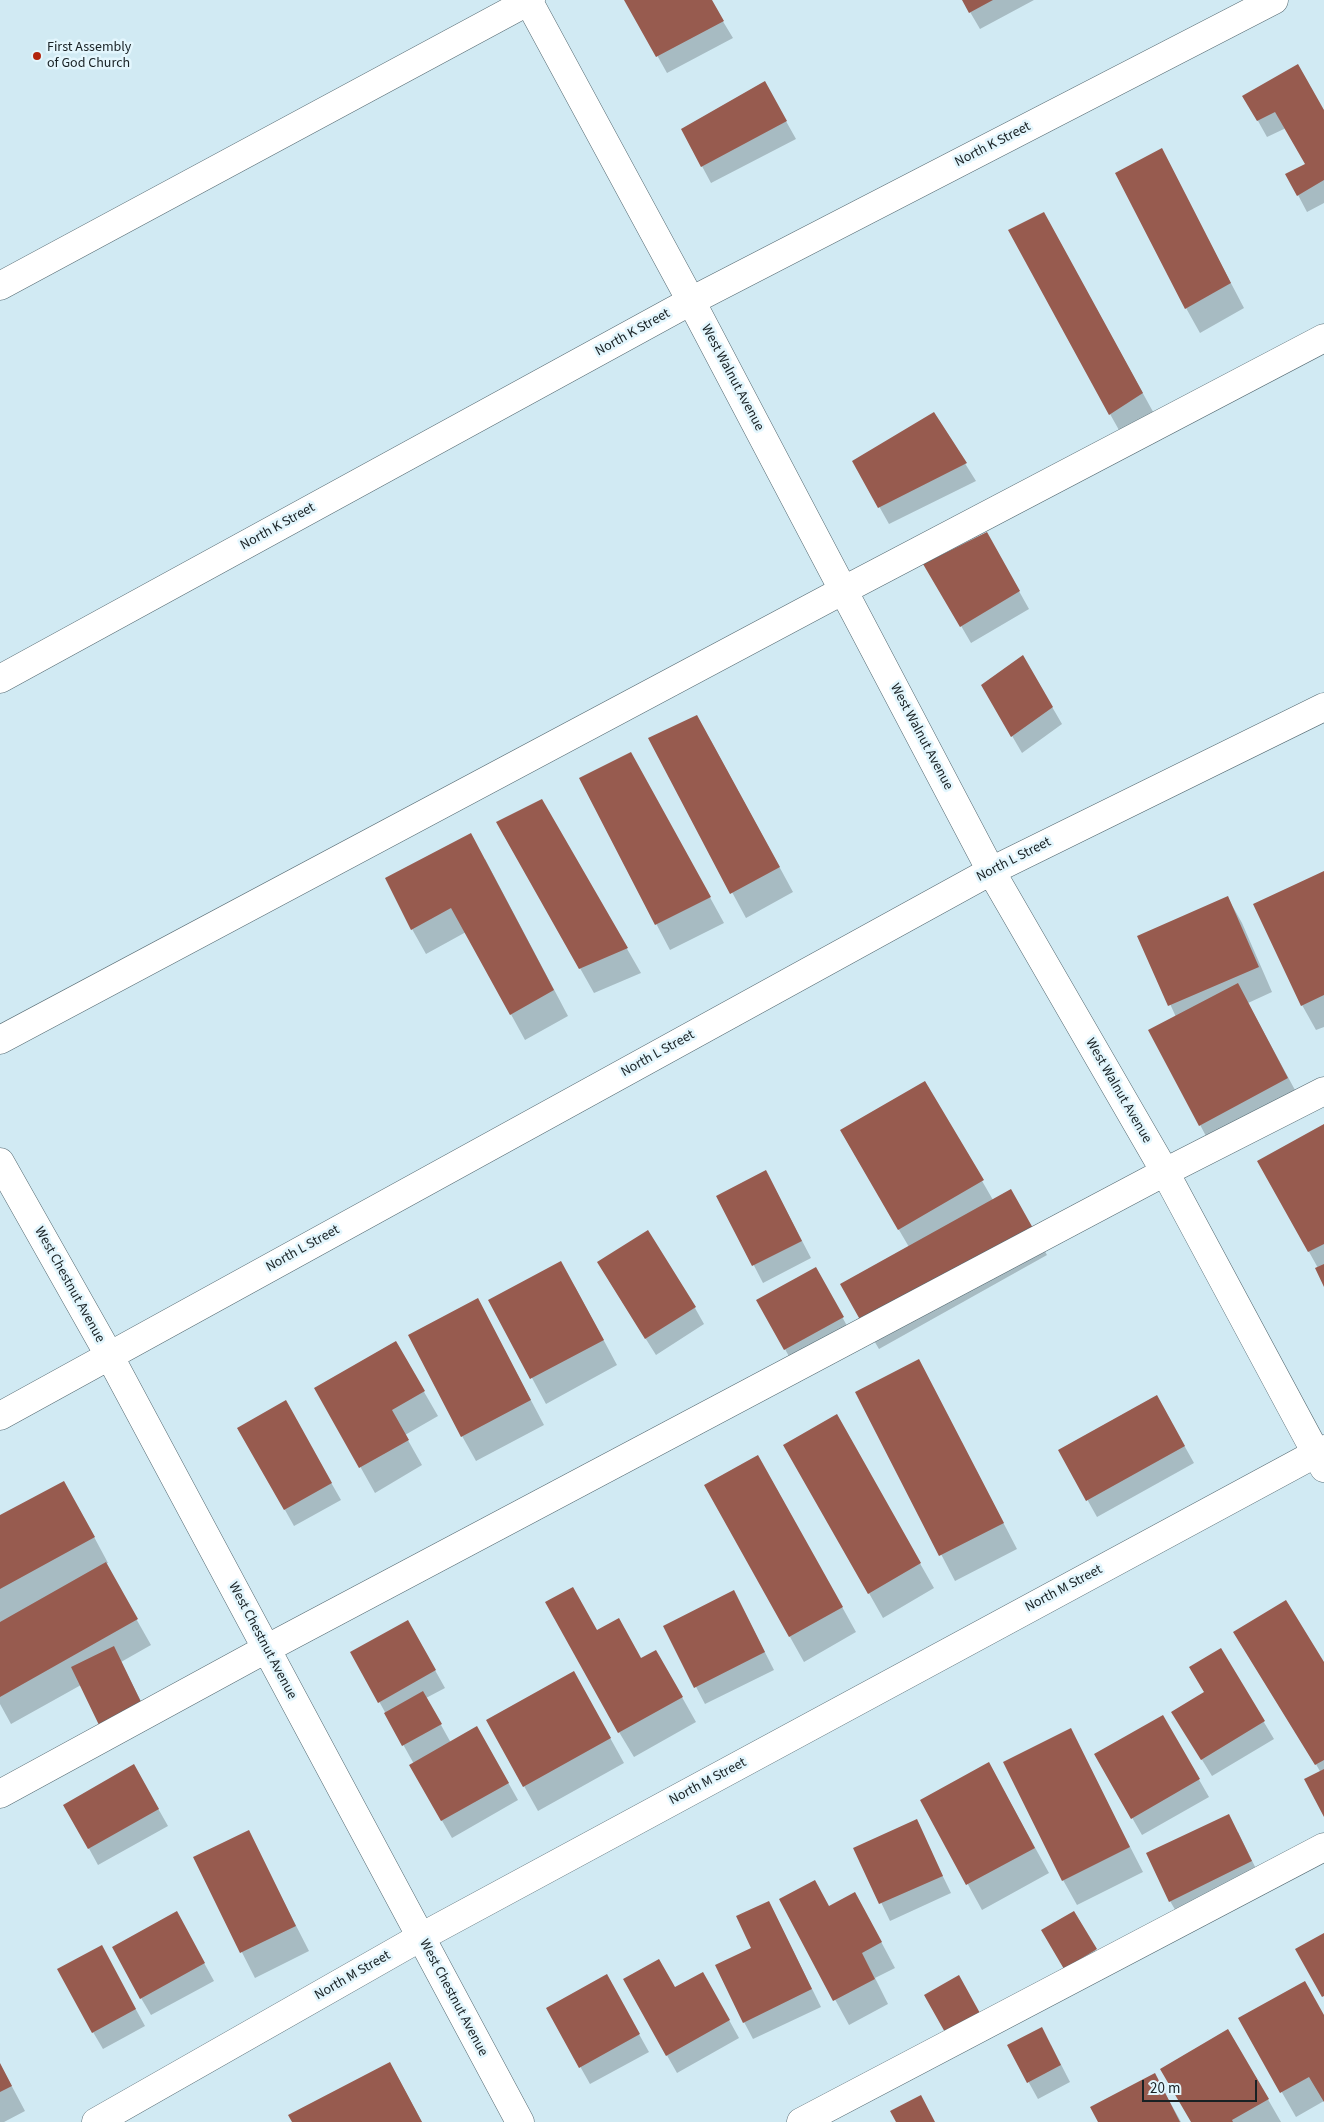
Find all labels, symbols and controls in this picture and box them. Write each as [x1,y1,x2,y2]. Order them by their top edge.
place label: First Assembly of God Church [47,40,131,72]
marker: First Assembly of God Church [31,50,43,62]
street label: North K Street [952,119,1034,171]
street label: North K Street [593,306,673,360]
street label: West Walnut Avenue [697,322,767,434]
street label: North K Street [238,500,318,554]
street label: West Walnut Avenue [886,681,956,793]
street label: North L Street [974,834,1054,886]
street label: North L Street [618,1027,698,1081]
street label: West Walnut Avenue [1081,1036,1155,1146]
street label: North L Street [263,1222,343,1276]
street label: West Chestnut Avenue [30,1224,108,1346]
street label: North M Street [1023,1562,1105,1616]
street label: West Chestnut Avenue [224,1580,300,1702]
street label: North M Street [667,1755,749,1809]
street label: West Chestnut Avenue [415,1937,491,2059]
street label: North M Street [312,1948,394,2004]
scale bar [1144,2070,1259,2102]
text: 20 m [1150,2078,1180,2099]

